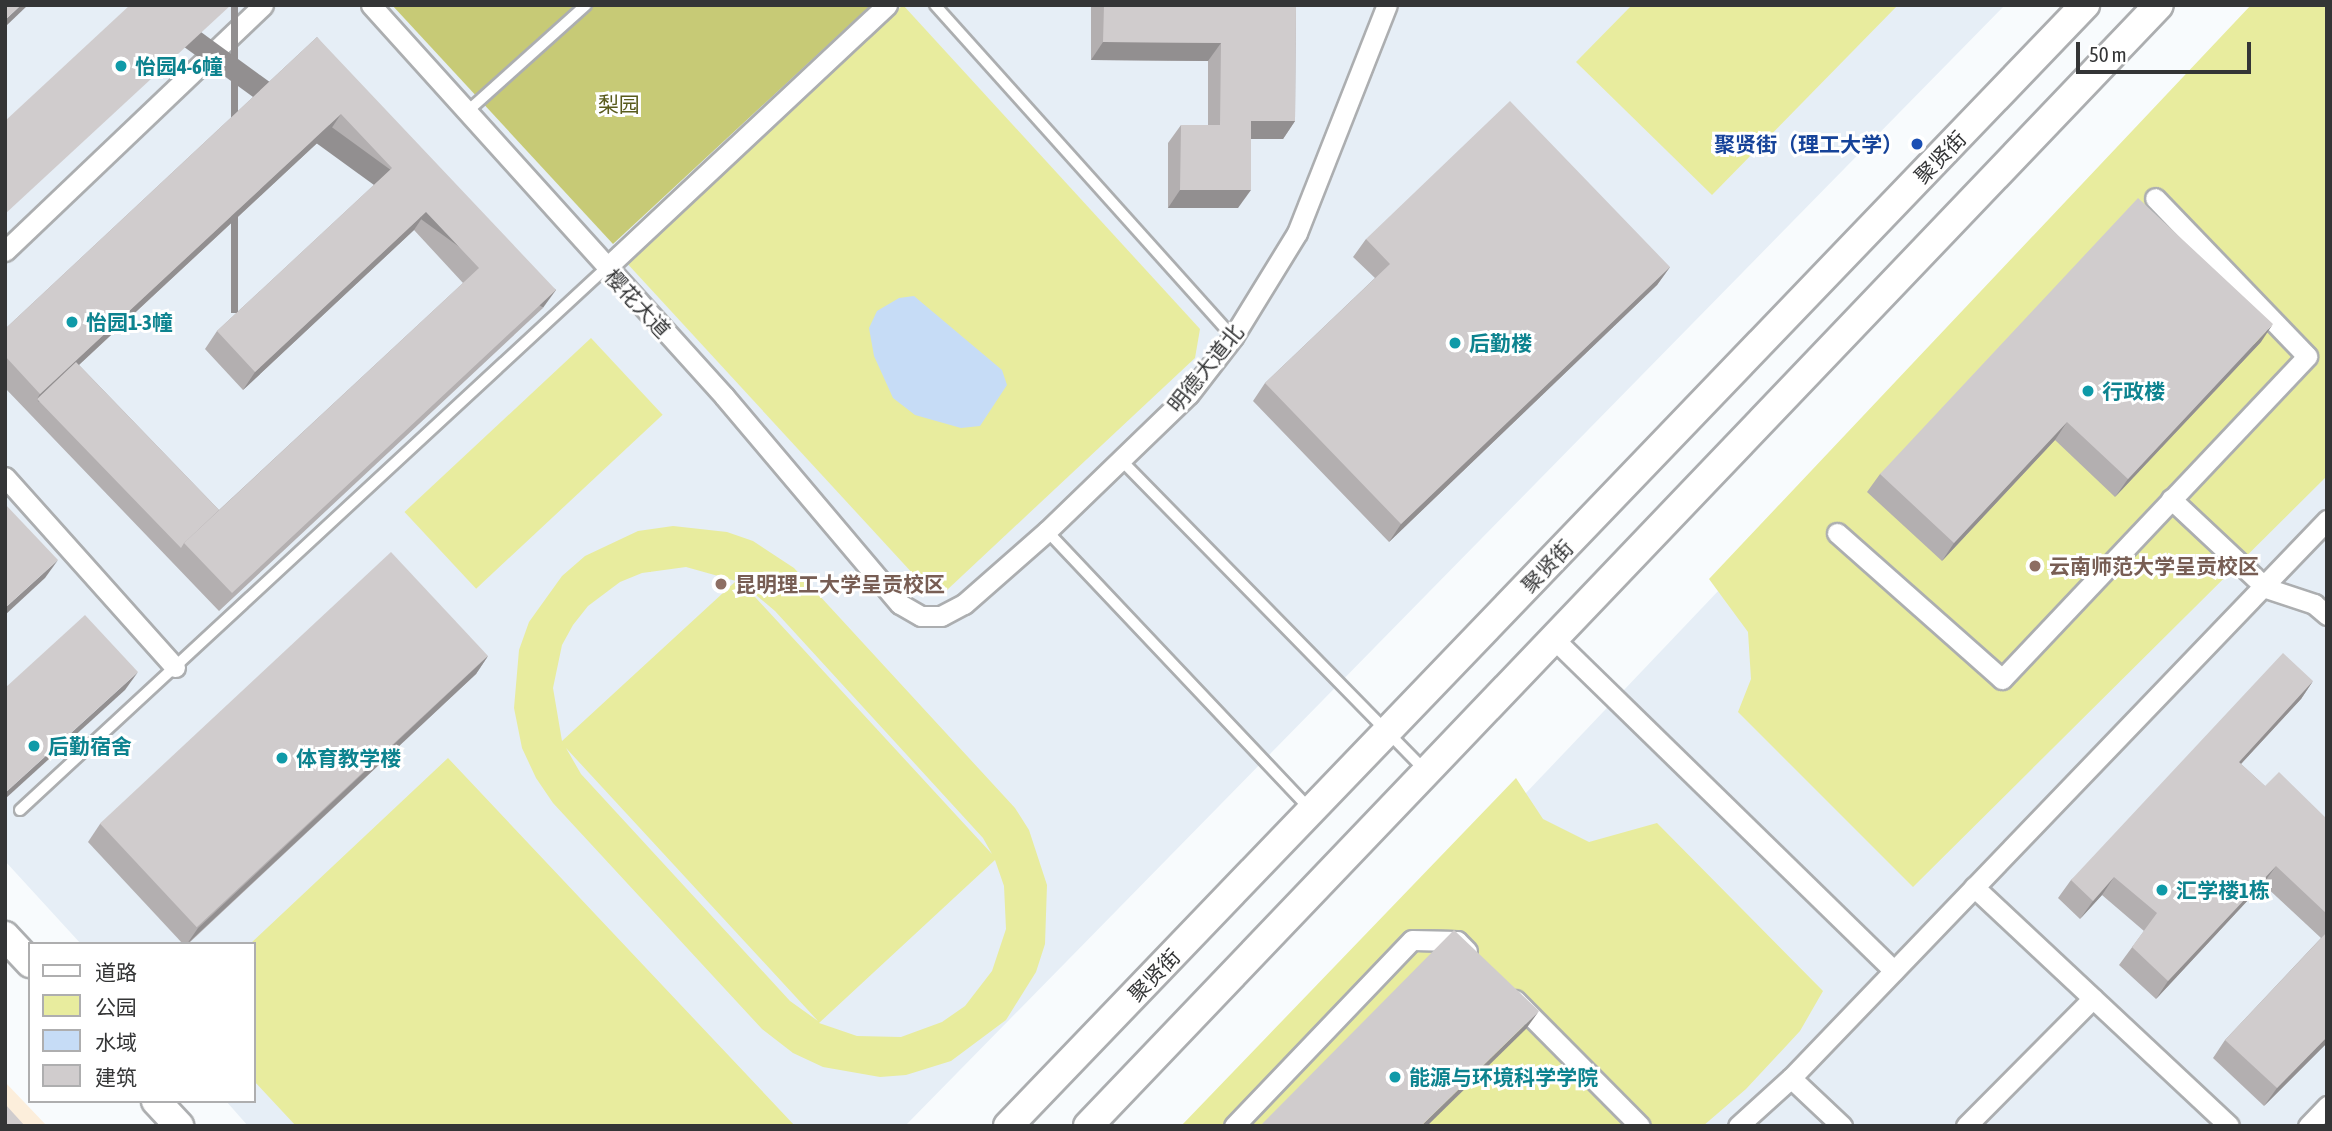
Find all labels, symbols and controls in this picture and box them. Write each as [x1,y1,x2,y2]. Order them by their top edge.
scale bar [2080,28,2255,72]
text: 50 m [2089,42,2127,66]
place label: 怡园4-6幢 [135,53,223,79]
marker: 怡园4-6幢 [113,58,129,74]
park label: 梨园 [598,91,640,117]
street label: 聚贤街 [1909,126,1971,188]
place label: 聚贤街（理工大学） [1714,131,1903,157]
marker: 聚贤街（理工大学） [1909,136,1925,152]
street label: 樱花大道 [600,264,676,342]
place label: 怡园1-3幢 [86,309,174,335]
marker: 怡园1-3幢 [64,314,80,330]
street label: 明德大道北 [1162,319,1248,417]
place label: 后勤楼 [1469,330,1532,356]
marker: 后勤楼 [1447,335,1463,351]
place label: 行政楼 [2102,378,2165,404]
marker: 行政楼 [2080,383,2096,399]
street label: 聚贤街 [1516,535,1578,597]
place label: 云南师范大学呈贡校区 [2049,553,2259,579]
marker: 云南师范大学呈贡校区 [2027,558,2043,574]
place label: 昆明理工大学呈贡校区 [735,571,945,597]
marker: 昆明理工大学呈贡校区 [713,576,729,592]
place label: 后勤宿舍 [48,733,132,759]
marker: 后勤宿舍 [26,738,42,754]
place label: 体育教学楼 [296,745,401,771]
marker: 体育教学楼 [274,750,290,766]
place label: 汇学楼1栋 [2176,877,2270,903]
marker: 汇学楼1栋 [2154,882,2170,898]
legend [28,942,256,1103]
street label: 聚贤街 [1123,944,1185,1006]
text: 道路 [95,960,137,984]
text: 公园 [95,995,137,1019]
text: 水域 [95,1030,137,1054]
place label: 能源与环境科学学院 [1409,1064,1598,1090]
text: 建筑 [95,1065,137,1089]
marker: 能源与环境科学学院 [1387,1069,1403,1085]

